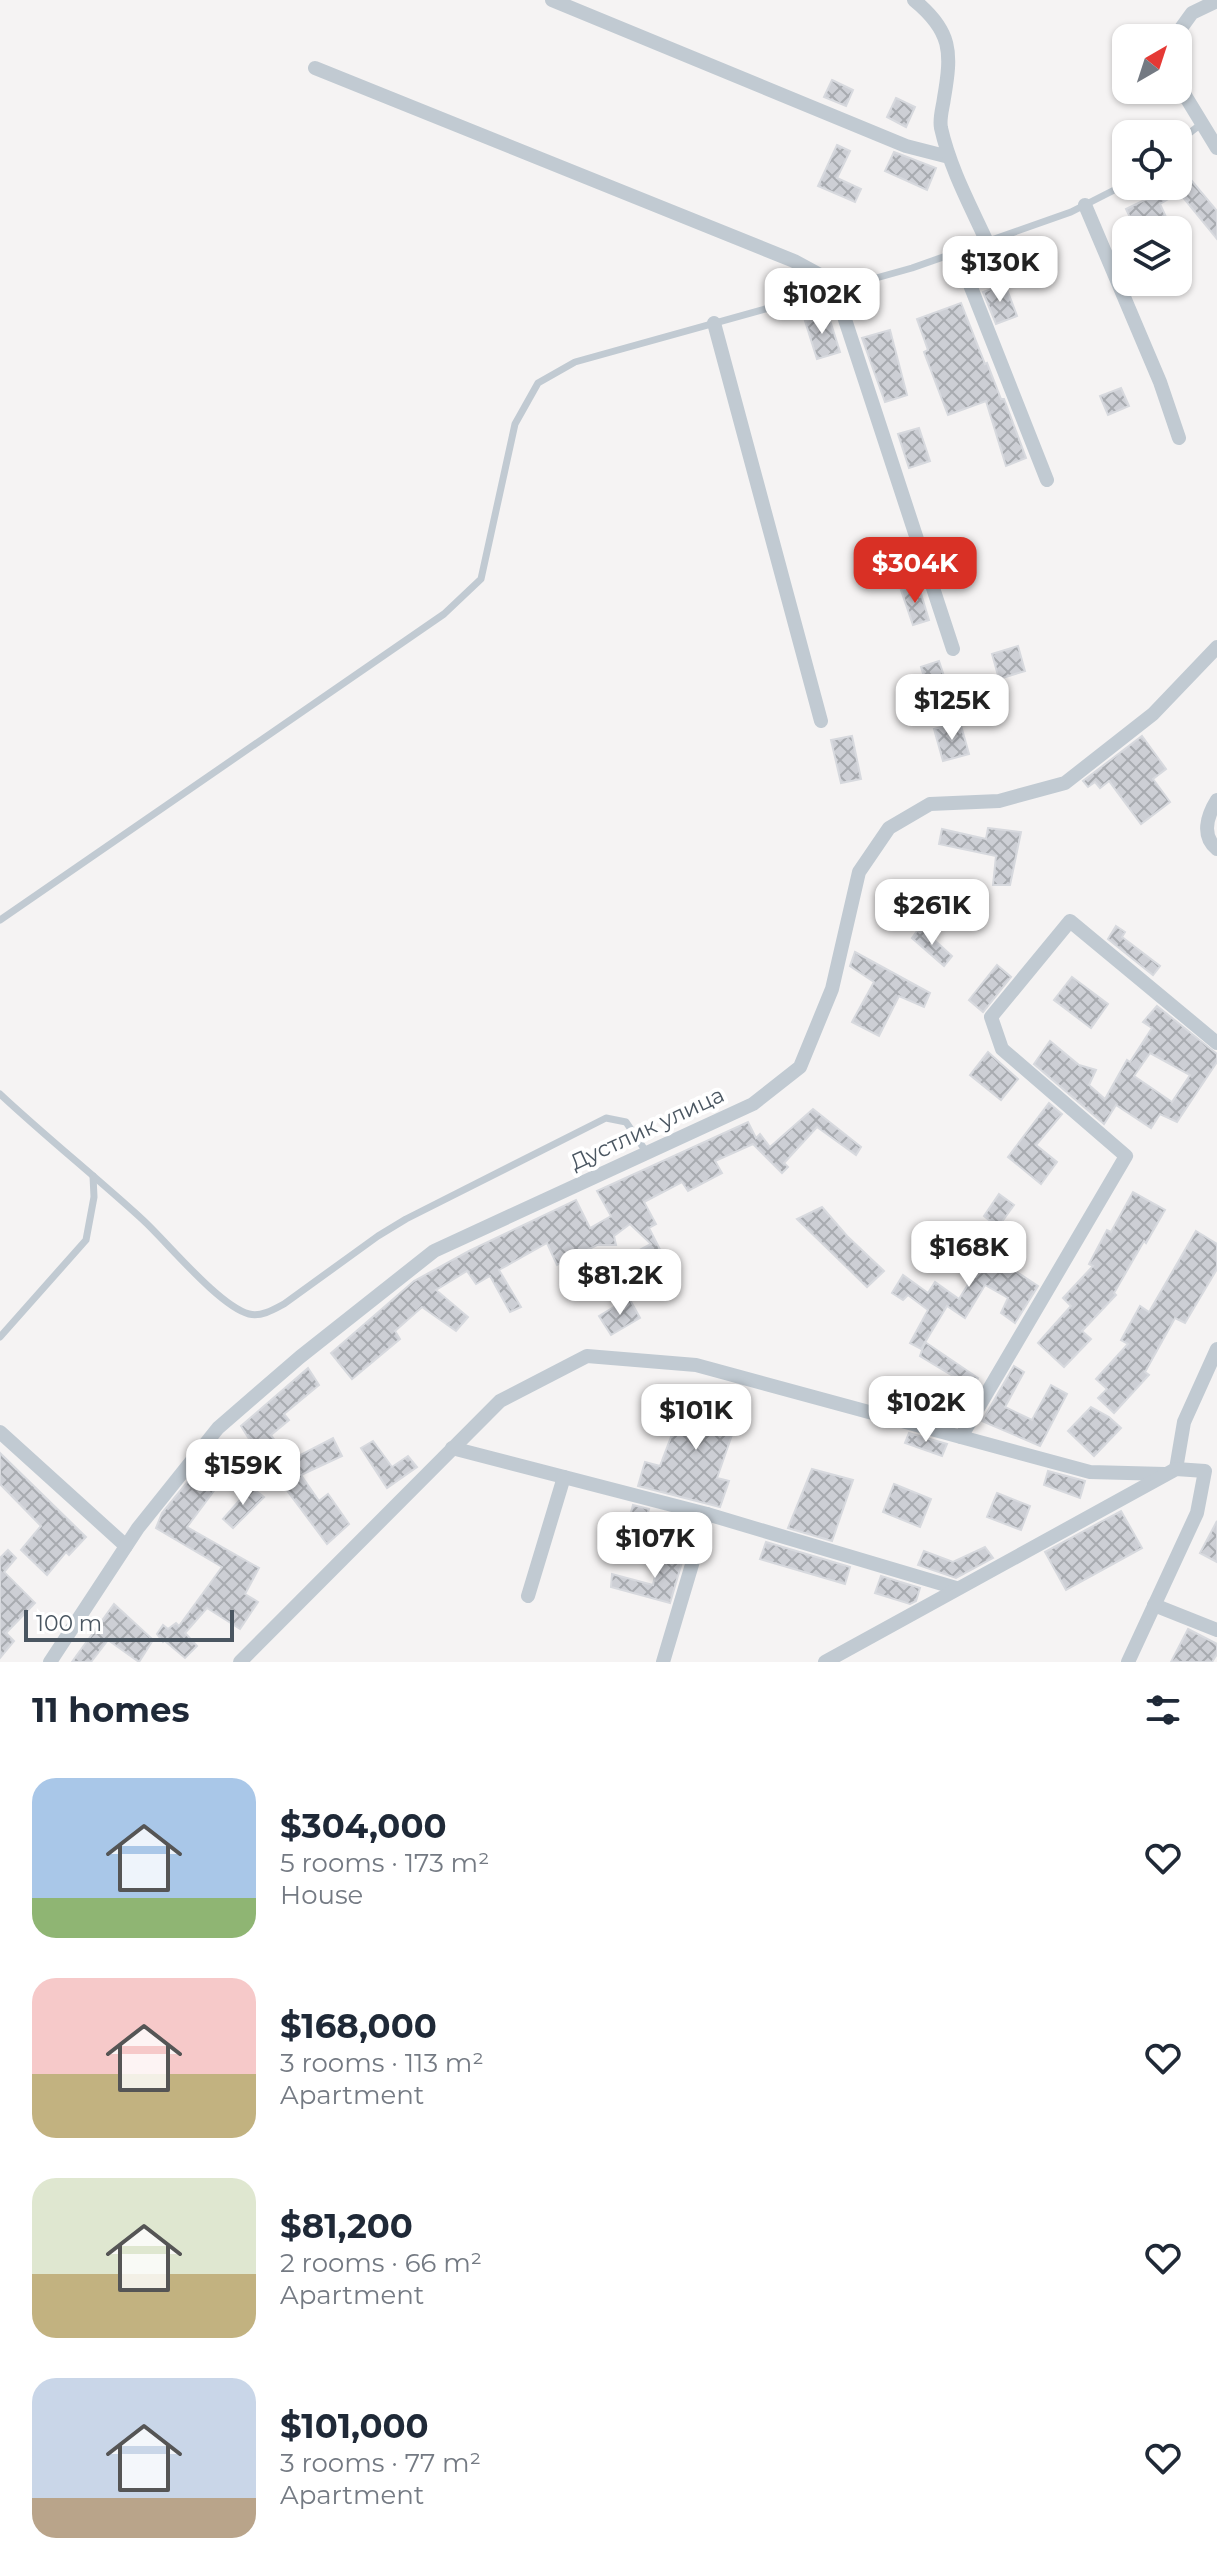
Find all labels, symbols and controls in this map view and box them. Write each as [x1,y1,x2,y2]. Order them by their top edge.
north arrow [1112,24,1192,104]
map controls [1112,24,1192,296]
button: locate [1112,120,1192,200]
button: layers [1112,216,1192,296]
pin: $130K [944,236,1056,304]
text: $130K [961,246,1039,278]
pin: $102K [766,268,878,336]
text: $102K [783,278,861,310]
pin: $304K [859,537,971,605]
text: $304K [872,547,958,579]
pin: $125K [896,674,1008,742]
text: $125K [914,684,990,716]
pin: $261K [876,879,988,947]
text: $261K [893,889,971,921]
street label: Дустлик улица [566,1081,729,1176]
pin: $168K [913,1221,1025,1289]
text: $168K [929,1231,1009,1263]
pin: $81.2K [555,1249,685,1317]
text: $81.2K [577,1259,663,1291]
pin: $102K [870,1376,982,1444]
pin: $101K [640,1384,752,1452]
text: $102K [887,1386,965,1418]
text: $101K [659,1394,733,1426]
pin: $159K [187,1439,299,1507]
text: $159K [204,1449,282,1481]
pin: $107K [599,1512,711,1580]
text: $107K [615,1522,695,1554]
scale bar [24,1606,234,1642]
text: 100 m [36,1610,102,1637]
icon: filters [1141,1688,1185,1732]
text: 11 homes [32,1689,190,1731]
text: $304,000 [280,1805,447,1847]
icon: home [96,1810,192,1906]
icon: heart [1141,1836,1185,1880]
text: 5 rooms · 173 m² [280,1847,489,1879]
text: House [280,1879,363,1911]
text: $168,000 [280,2005,437,2047]
icon: home [96,2010,192,2106]
icon: heart [1141,2036,1185,2080]
text: 3 rooms · 113 m² [280,2047,484,2079]
text: Apartment [280,2079,424,2111]
text: $81,200 [280,2205,413,2247]
icon: home [96,2210,192,2306]
icon: heart [1141,2236,1185,2280]
text: 2 rooms · 66 m² [280,2247,482,2279]
text: Apartment [280,2279,424,2311]
text: $101,000 [280,2405,429,2447]
icon: home [96,2410,192,2506]
icon: heart [1141,2436,1185,2480]
text: 3 rooms · 77 m² [280,2447,481,2479]
text: Apartment [280,2479,424,2511]

